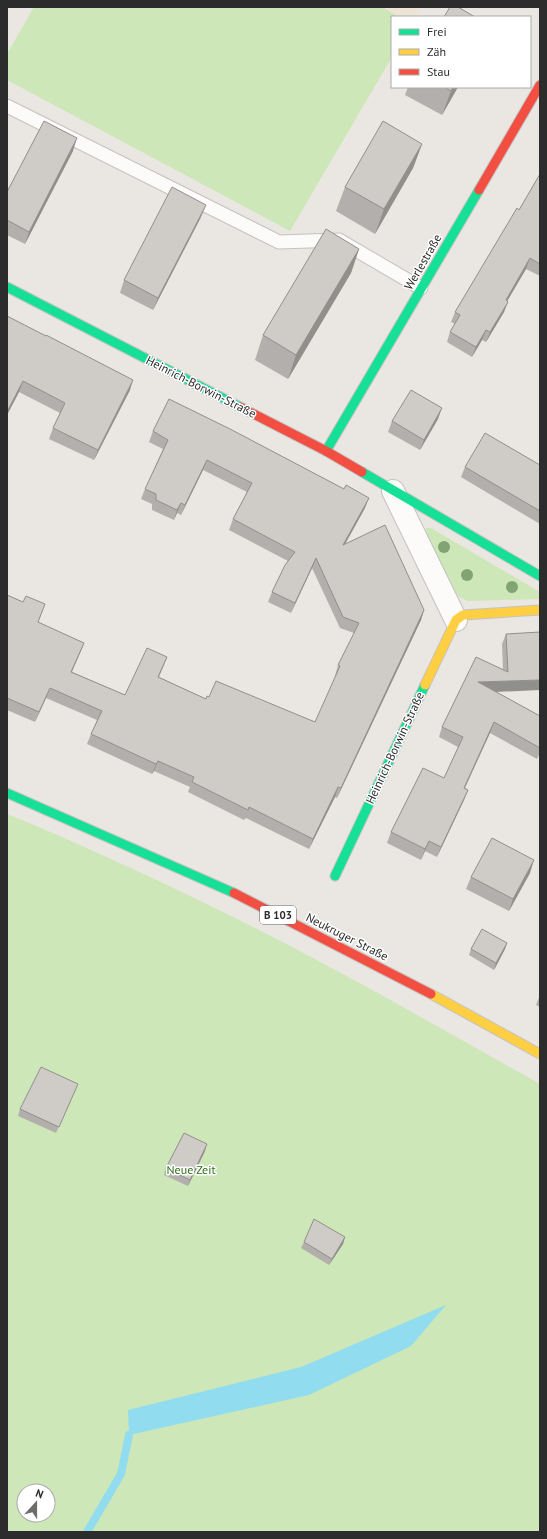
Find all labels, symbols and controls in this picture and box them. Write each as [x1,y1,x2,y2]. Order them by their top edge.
legend [391,16,531,88]
text: Frei [427,24,447,39]
text: Zäh [427,44,446,59]
text: Stau [427,64,450,79]
street label: Werlestraße [401,231,444,292]
street label: Heinrich-Borwin-Straße [144,352,259,421]
street label: Heinrich-Borwin-Straße [362,689,427,806]
road number: B 103 [260,906,296,924]
street label: Neukruger Straße [304,909,391,964]
park label: Neue Zeit [167,1162,215,1177]
north arrow [16,1483,56,1523]
text: N [34,1486,45,1501]

